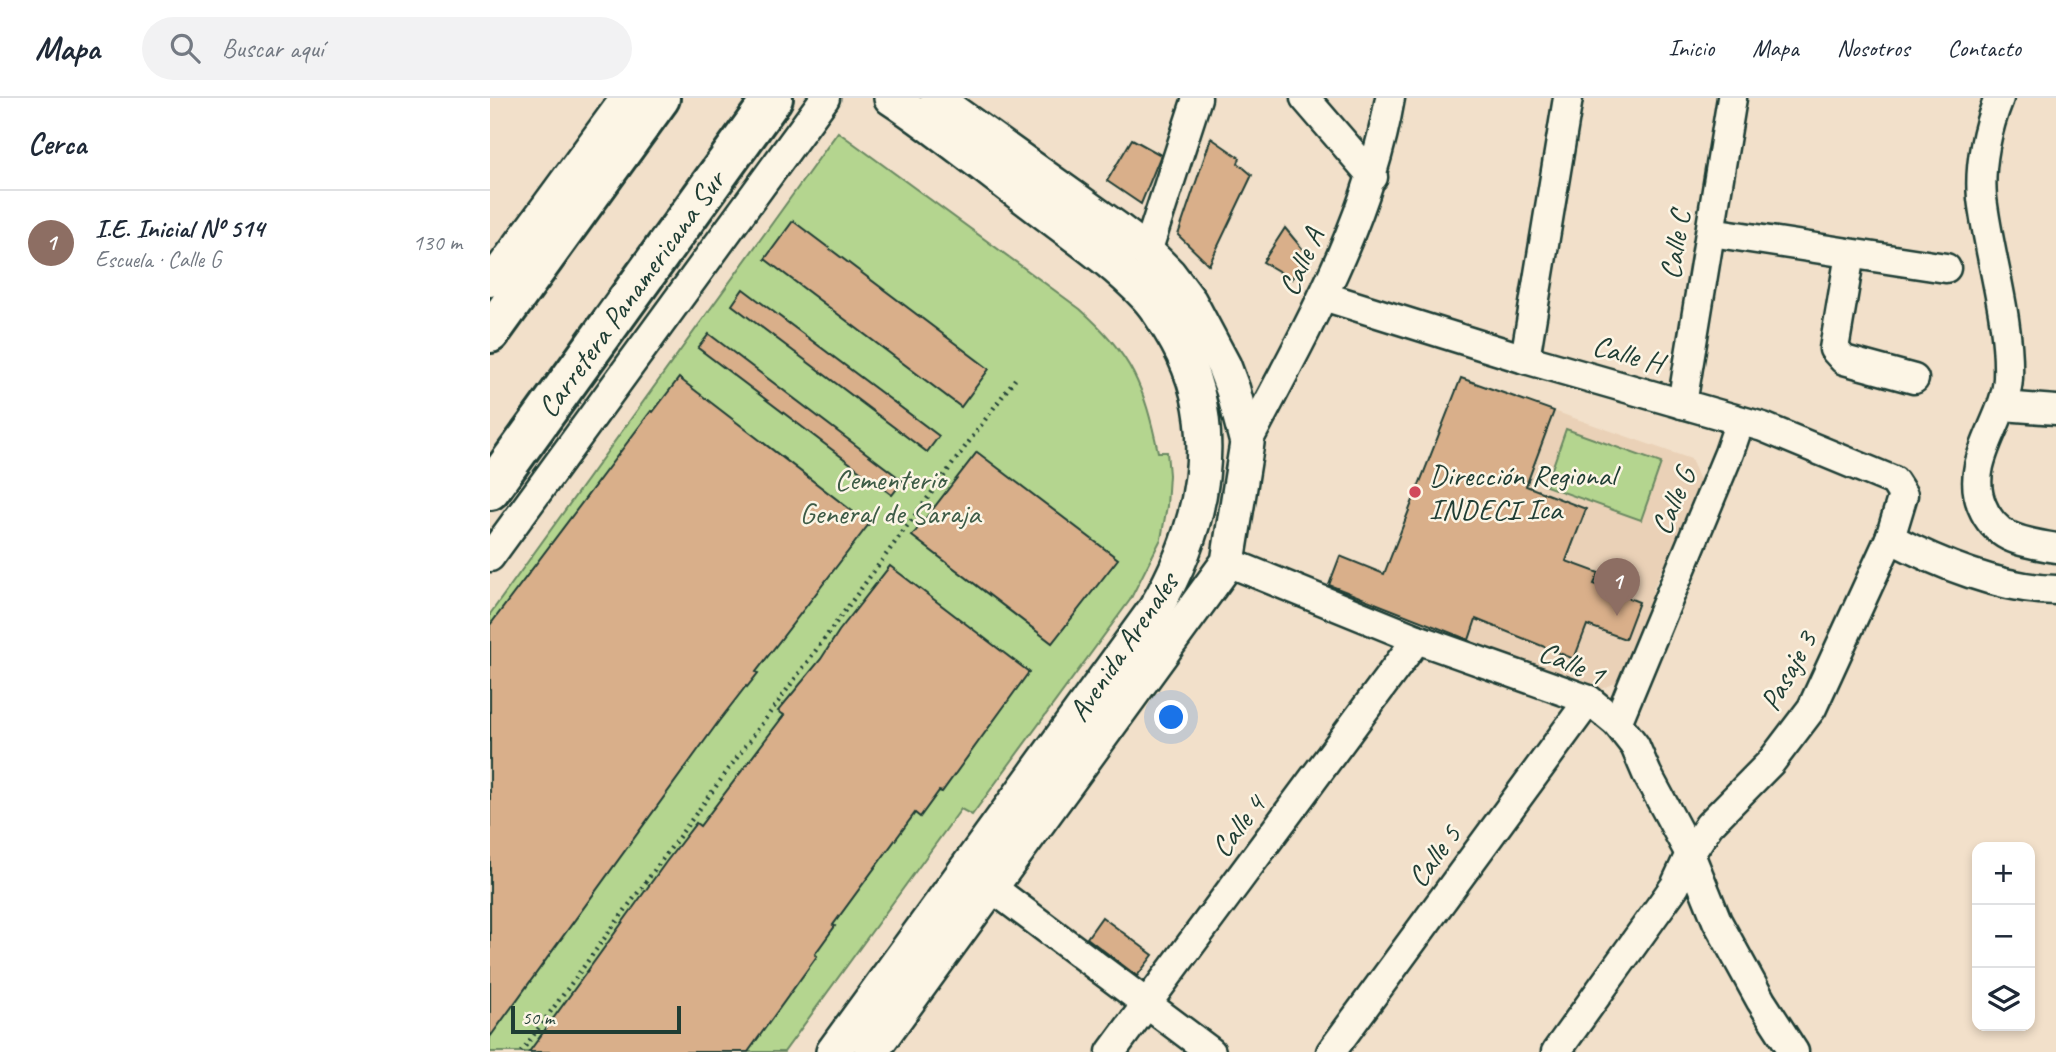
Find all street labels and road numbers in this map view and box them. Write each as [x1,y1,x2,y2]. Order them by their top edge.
street label: Carretera Panamericana Sur [529,161,735,425]
street label: Calle C [1651,205,1700,282]
street label: Calle A [1270,221,1333,301]
street label: Calle H [1588,326,1671,383]
street label: Calle G [1642,459,1705,540]
street label: Avenida Arenales [1059,563,1188,728]
street label: Pasaje 3 [1751,623,1826,717]
street label: Calle 1 [1533,632,1612,694]
street label: Calle 4 [1202,785,1275,865]
street label: Calle 5 [1399,816,1470,895]

